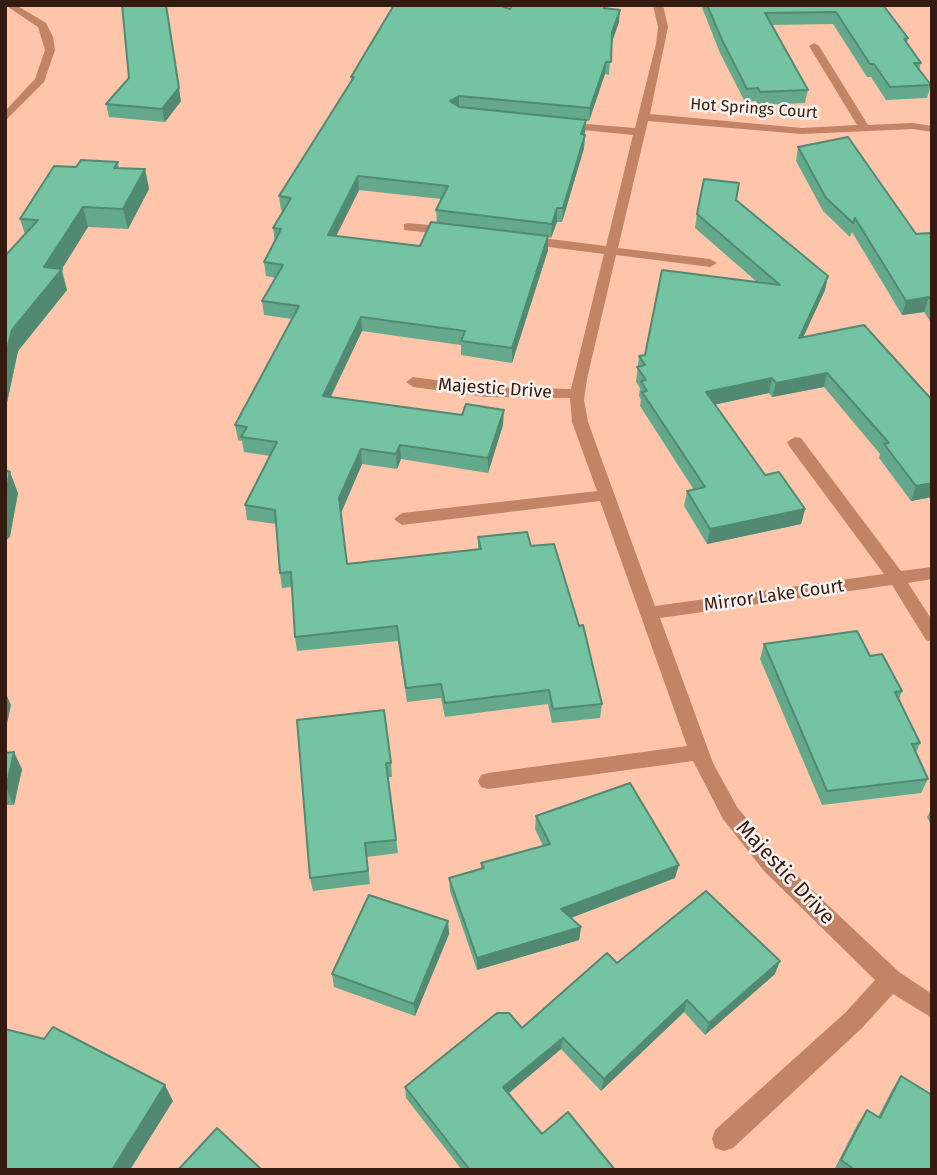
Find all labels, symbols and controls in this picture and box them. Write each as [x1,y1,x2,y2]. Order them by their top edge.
street label: Hot Springs Court [690,95,818,123]
street label: Majestic Drive [437,374,553,404]
street label: Mirror Lake Court [703,575,845,617]
street label: Majestic Drive [730,816,840,930]

